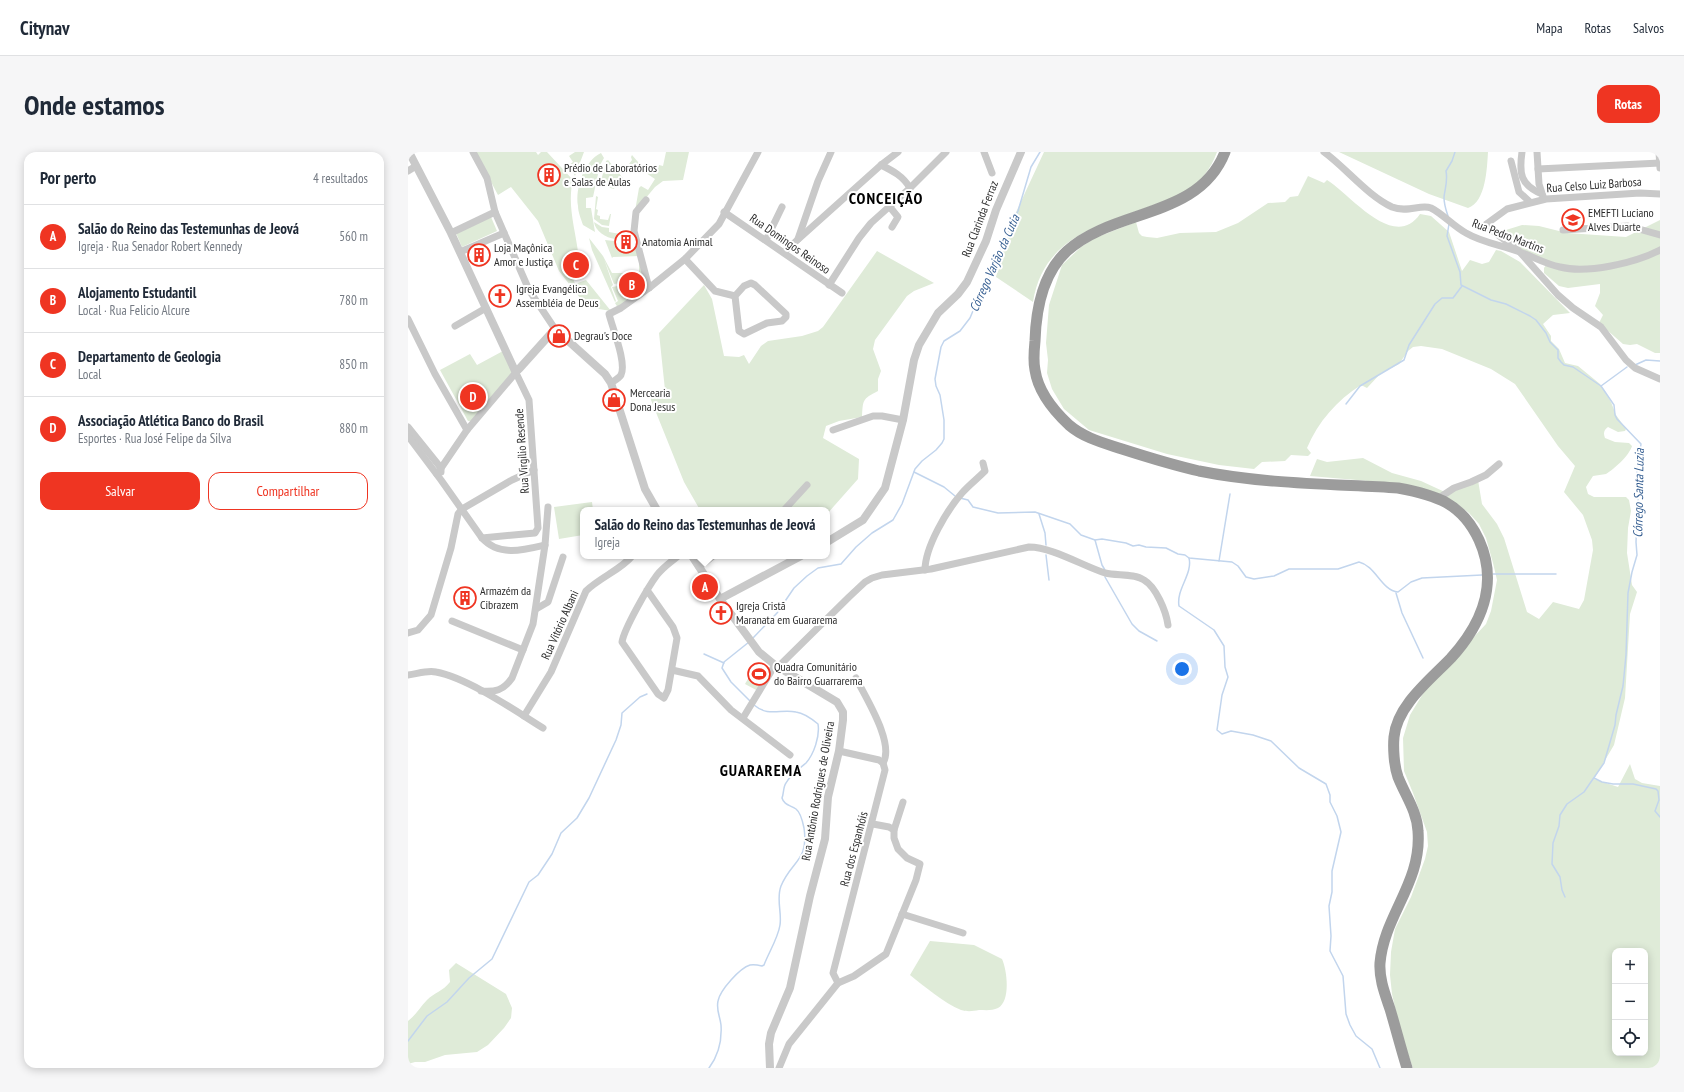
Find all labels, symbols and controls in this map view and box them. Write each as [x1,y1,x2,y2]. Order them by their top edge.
text: Citynav [20,16,70,40]
text: Mapa [1536,19,1563,37]
text: Rotas [1585,19,1611,37]
text: Salvos [1633,19,1664,37]
button: Rotas [1597,85,1660,123]
text: Onde estamos [24,86,165,123]
place label: Prédio de Laboratórios e Salas de Aulas [564,160,657,189]
building icon: Prédio de Laboratórios e Salas de Aulas [536,162,562,188]
text: Por perto [40,167,96,189]
text: 4 resultados [313,170,368,187]
street label: Rua Celso Luiz Barbosa [1546,174,1642,195]
street label: Rua Clarinda Ferraz [958,178,1001,259]
district label: CONCEIÇÃO [849,188,923,208]
place label: EMEFTI Luciano Alves Duarte [1588,205,1654,234]
school or university icon: EMEFTI Luciano Alves Duarte [1560,207,1586,233]
street label: Rua Domingos Reinoso [747,210,833,277]
water label: Córrego Varjão da Cutia [965,211,1024,314]
street label: Rua Pedro Martins [1470,215,1546,256]
text: Salão do Reino das Testemunhas de Jeová [78,219,299,238]
text: A [50,228,56,245]
text: 560 m [339,228,368,245]
building icon: Anatomia Animal [613,229,639,255]
place label: Anatomia Animal [642,234,713,249]
text: Igreja · Rua Senador Robert Kennedy [78,238,242,255]
place label: Loja Maçônica Amor e Justiça [494,240,553,269]
building icon: Loja Maçônica Amor e Justiça [466,242,492,268]
pin: C [563,250,589,280]
pin: B [619,270,645,300]
place label: Igreja Evangélica Assembléia de Deus [516,281,599,310]
text: Alojamento Estudantil [78,283,196,302]
church icon: Igreja Evangélica Assembléia de Deus [487,283,513,309]
text: B [50,292,56,309]
text: 780 m [339,292,368,309]
text: Local · Rua Felicio Alcure [78,302,190,319]
shop icon: Degrau's Doce [546,323,572,349]
place label: Degrau's Doce [574,328,632,343]
text: Departamento de Geologia [78,347,221,366]
text: C [50,356,56,373]
text: 850 m [339,356,368,373]
text: Local [78,366,101,383]
pin: D [460,382,486,412]
place label: Mercearia Dona Jesus [630,385,675,414]
shop icon: Mercearia Dona Jesus [601,387,627,413]
street label: Rua Virgílio Resende [511,408,532,494]
text: Associação Atlética Banco do Brasil [78,411,264,430]
text: D [50,420,56,437]
text: 880 m [339,420,368,437]
text: Esportes · Rua José Felipe da Silva [78,430,231,447]
water label: Córrego Santa Luzia [1629,448,1648,538]
button: Salvar [40,472,200,510]
button: Compartilhar [208,472,368,510]
popup [580,507,830,559]
text: Salão do Reino das Testemunhas de Jeová [594,515,816,534]
text: Igreja [594,534,620,551]
pin: A [692,572,718,602]
place label: Armazém da Cibrazem [480,583,531,612]
building icon: Armazém da Cibrazem [452,585,478,611]
street label: Rua Vitório Albani [538,588,581,662]
place label: Igreja Cristã Maranata em Guararema [736,598,838,627]
church icon: Igreja Cristã Maranata em Guararema [708,600,734,626]
place label: Quadra Comunitário do Bairro Guarrarema [774,659,863,688]
your location [1172,659,1192,679]
sports icon: Quadra Comunitário do Bairro Guarrarema [746,661,772,687]
street label: Rua Antônio Rodrigues de Oliveira [798,720,837,862]
district label: GUARAREMA [720,760,802,780]
street label: Rua dos Espanhóis [836,810,871,888]
map controls [1612,948,1648,1056]
button: + [1612,948,1648,984]
button: − [1612,984,1648,1020]
button: locate [1612,1020,1648,1056]

